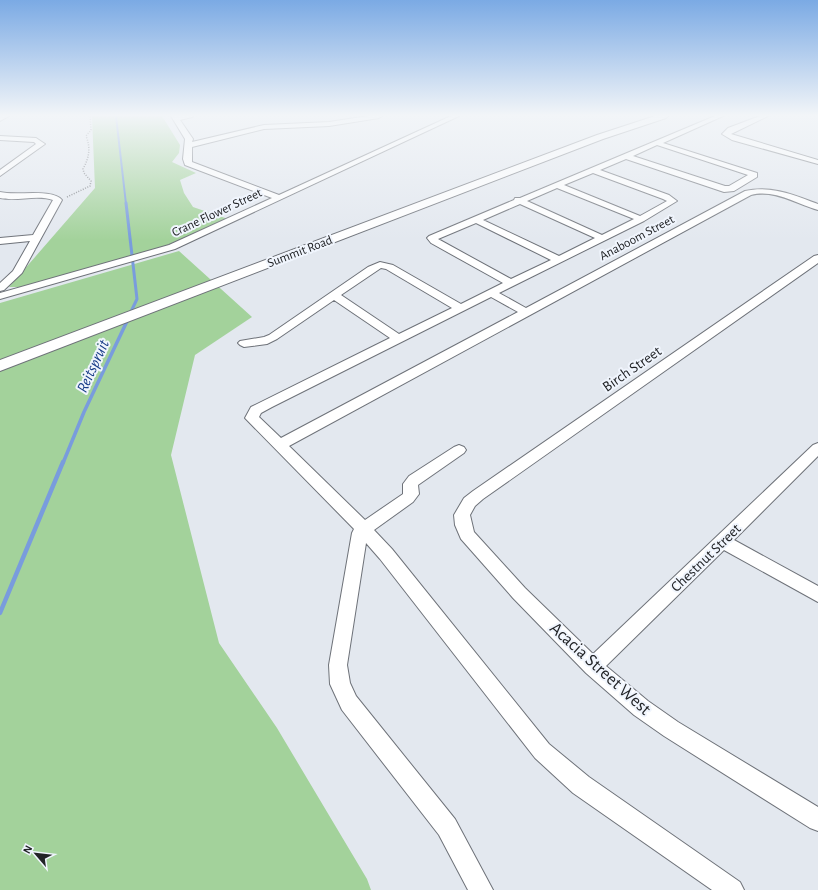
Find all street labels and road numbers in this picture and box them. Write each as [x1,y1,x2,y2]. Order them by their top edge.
street label: Crane Flower Street [170,186,264,240]
street label: Anaboom Street [597,213,677,263]
street label: Summit Road [266,234,335,270]
street label: Birch Street [600,343,664,395]
street label: Chestnut Street [668,521,744,595]
street label: Acacia Street West [546,619,654,719]

